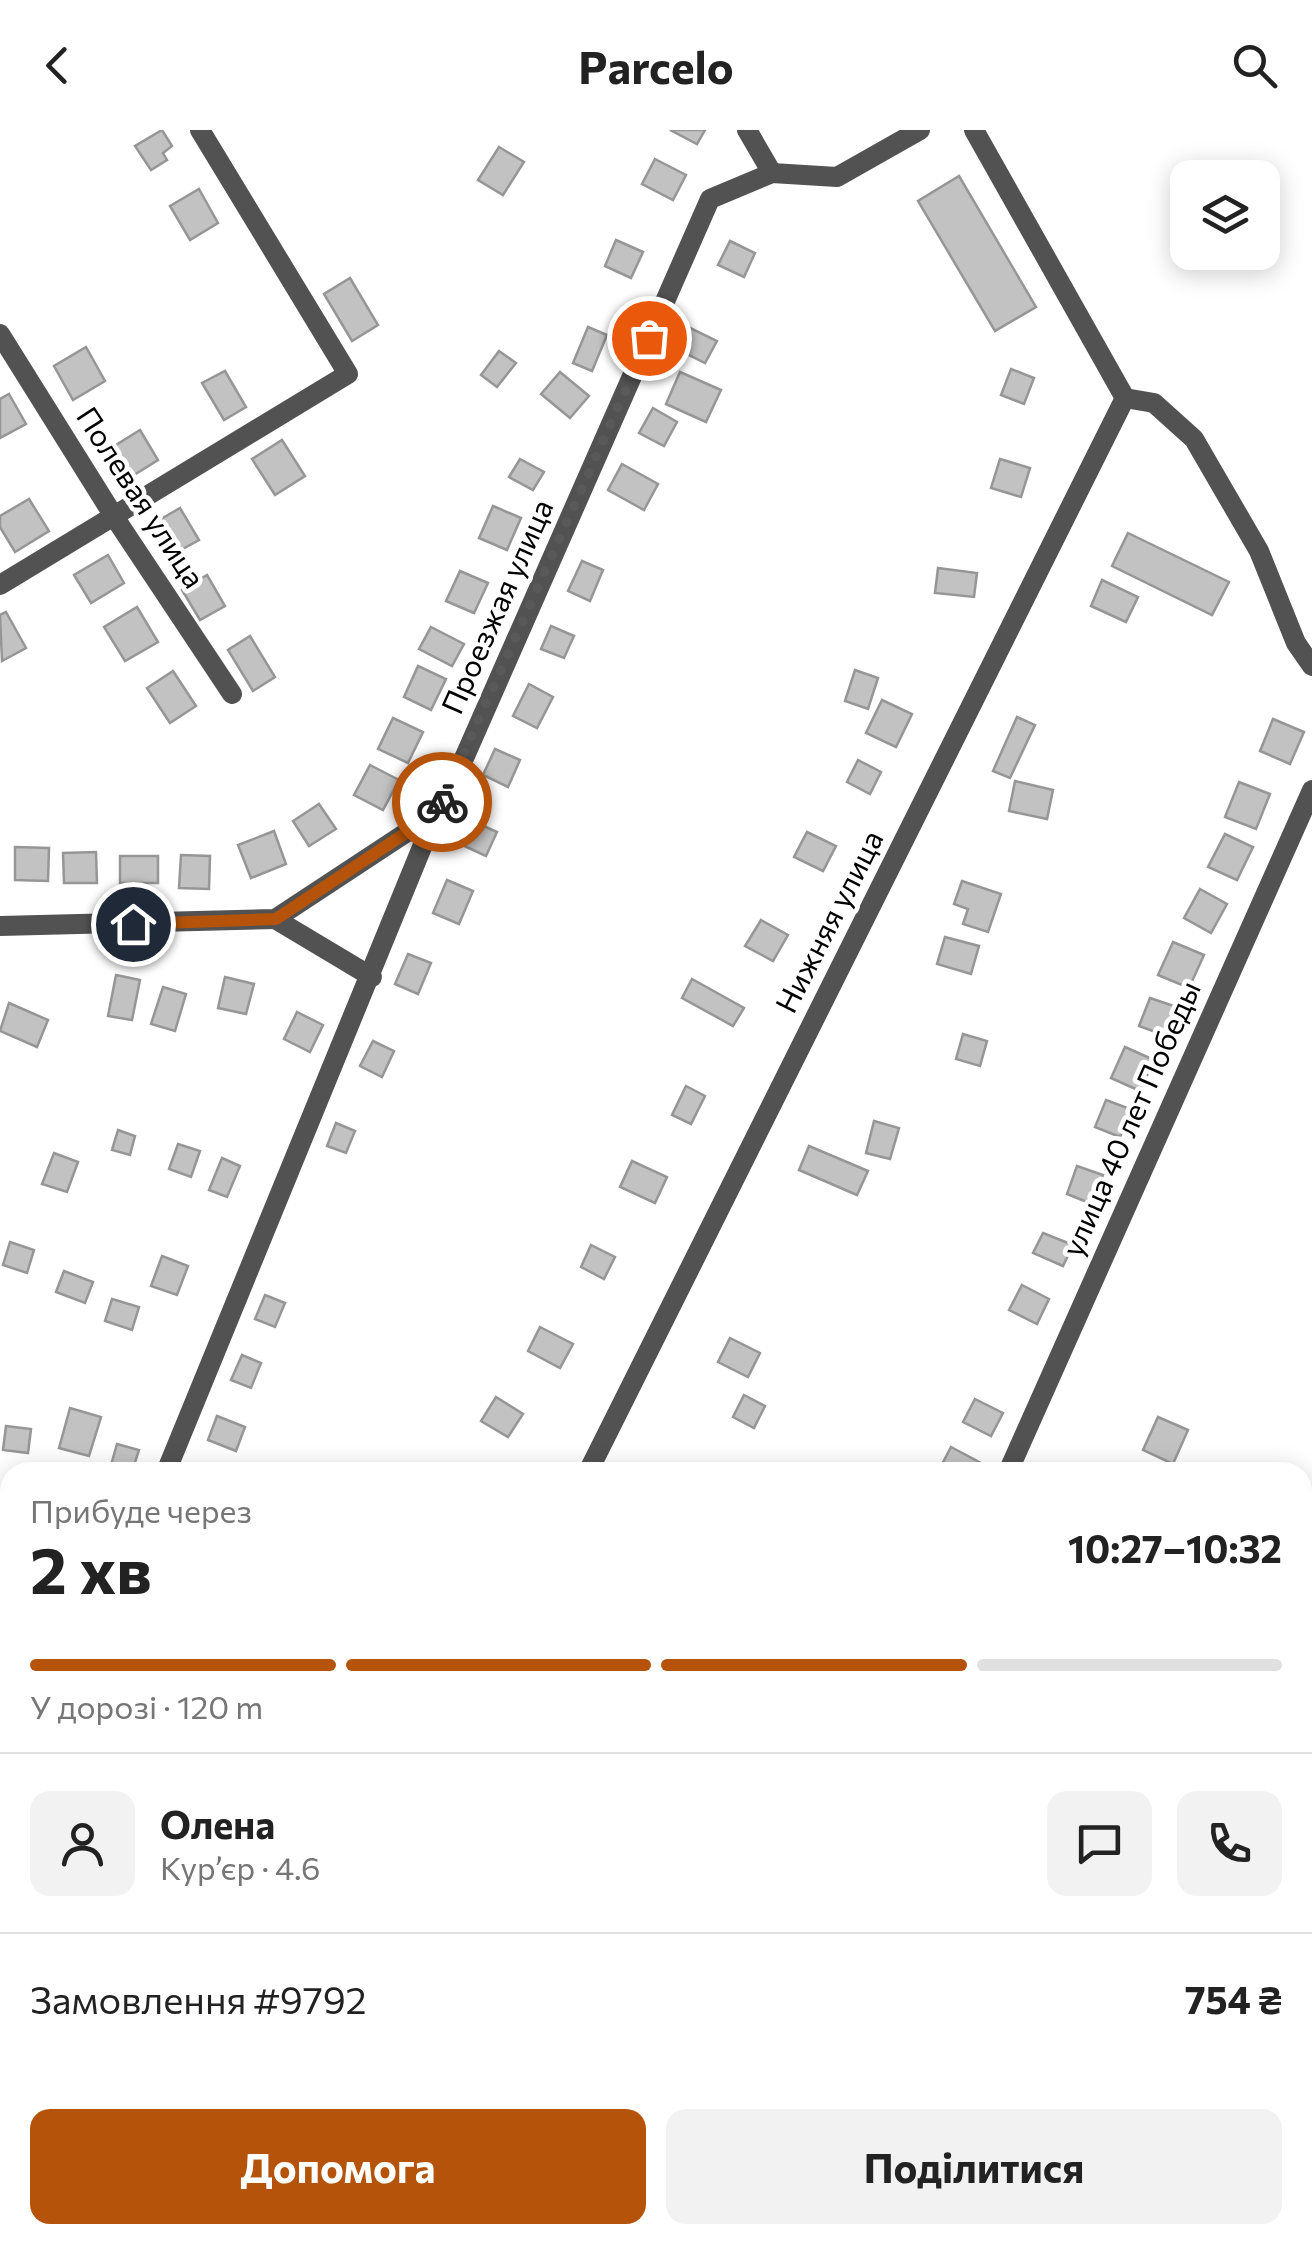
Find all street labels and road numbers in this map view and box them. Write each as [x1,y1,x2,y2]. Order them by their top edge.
street label: Полевая улица [70,399,214,594]
street label: Проезжая улица [432,493,560,719]
street label: Нижняя улица [766,823,890,1018]
street label: улица 40 лет Победы [1052,974,1207,1262]

